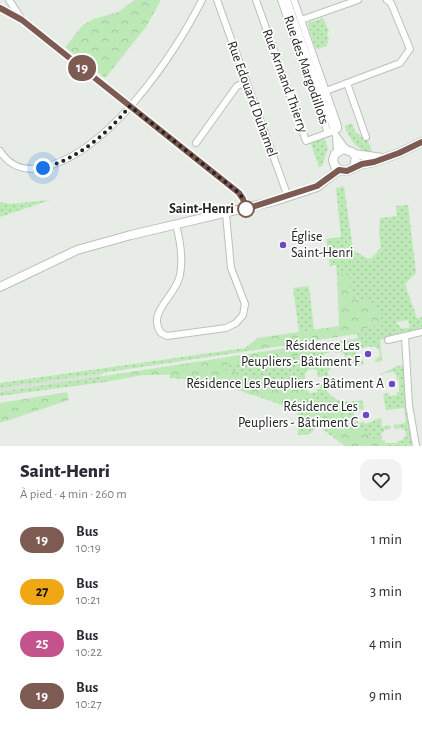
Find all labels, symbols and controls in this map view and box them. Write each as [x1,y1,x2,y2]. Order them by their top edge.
street label: Rue des Margodillots [281,14,331,126]
street label: Rue Armand Thierry [260,27,310,135]
street label: Rue Edouard Duhamel [225,39,279,159]
line badge: 19 [64,55,100,81]
text: 19 [76,61,88,75]
your location [33,158,53,178]
marker: Saint-Henri [237,200,255,218]
place label: Saint-Henri [169,202,234,216]
place label: Église Saint-Henri [291,227,353,260]
marker: Église Saint-Henri [278,240,288,250]
place label: Résidence Les Peupliers - Bâtiment F [241,339,361,369]
marker: Résidence Les Peupliers - Bâtiment F [363,349,373,359]
place label: Résidence Les Peupliers - Bâtiment A [186,377,384,391]
marker: Résidence Les Peupliers - Bâtiment A [387,379,397,389]
place label: Résidence Les Peupliers - Bâtiment C [238,400,358,430]
marker: Résidence Les Peupliers - Bâtiment C [361,410,371,420]
button: heart [360,459,402,501]
text: Saint-Henri [20,462,110,481]
text: À pied · 4 min · 260 m [20,488,127,501]
text: Bus [76,524,98,539]
text: 1 min [371,532,402,547]
text: 19 [36,533,48,547]
text: 10:19 [76,542,101,555]
text: Bus [76,576,98,591]
text: 3 min [370,584,402,599]
text: 27 [36,585,48,599]
text: 10:21 [76,594,101,607]
text: Bus [76,628,98,643]
text: 4 min [369,636,402,651]
text: 25 [36,637,48,651]
text: 10:22 [76,646,102,659]
text: Bus [76,680,98,695]
text: 9 min [369,688,402,703]
text: 19 [36,689,48,703]
text: 10:27 [76,698,102,711]

